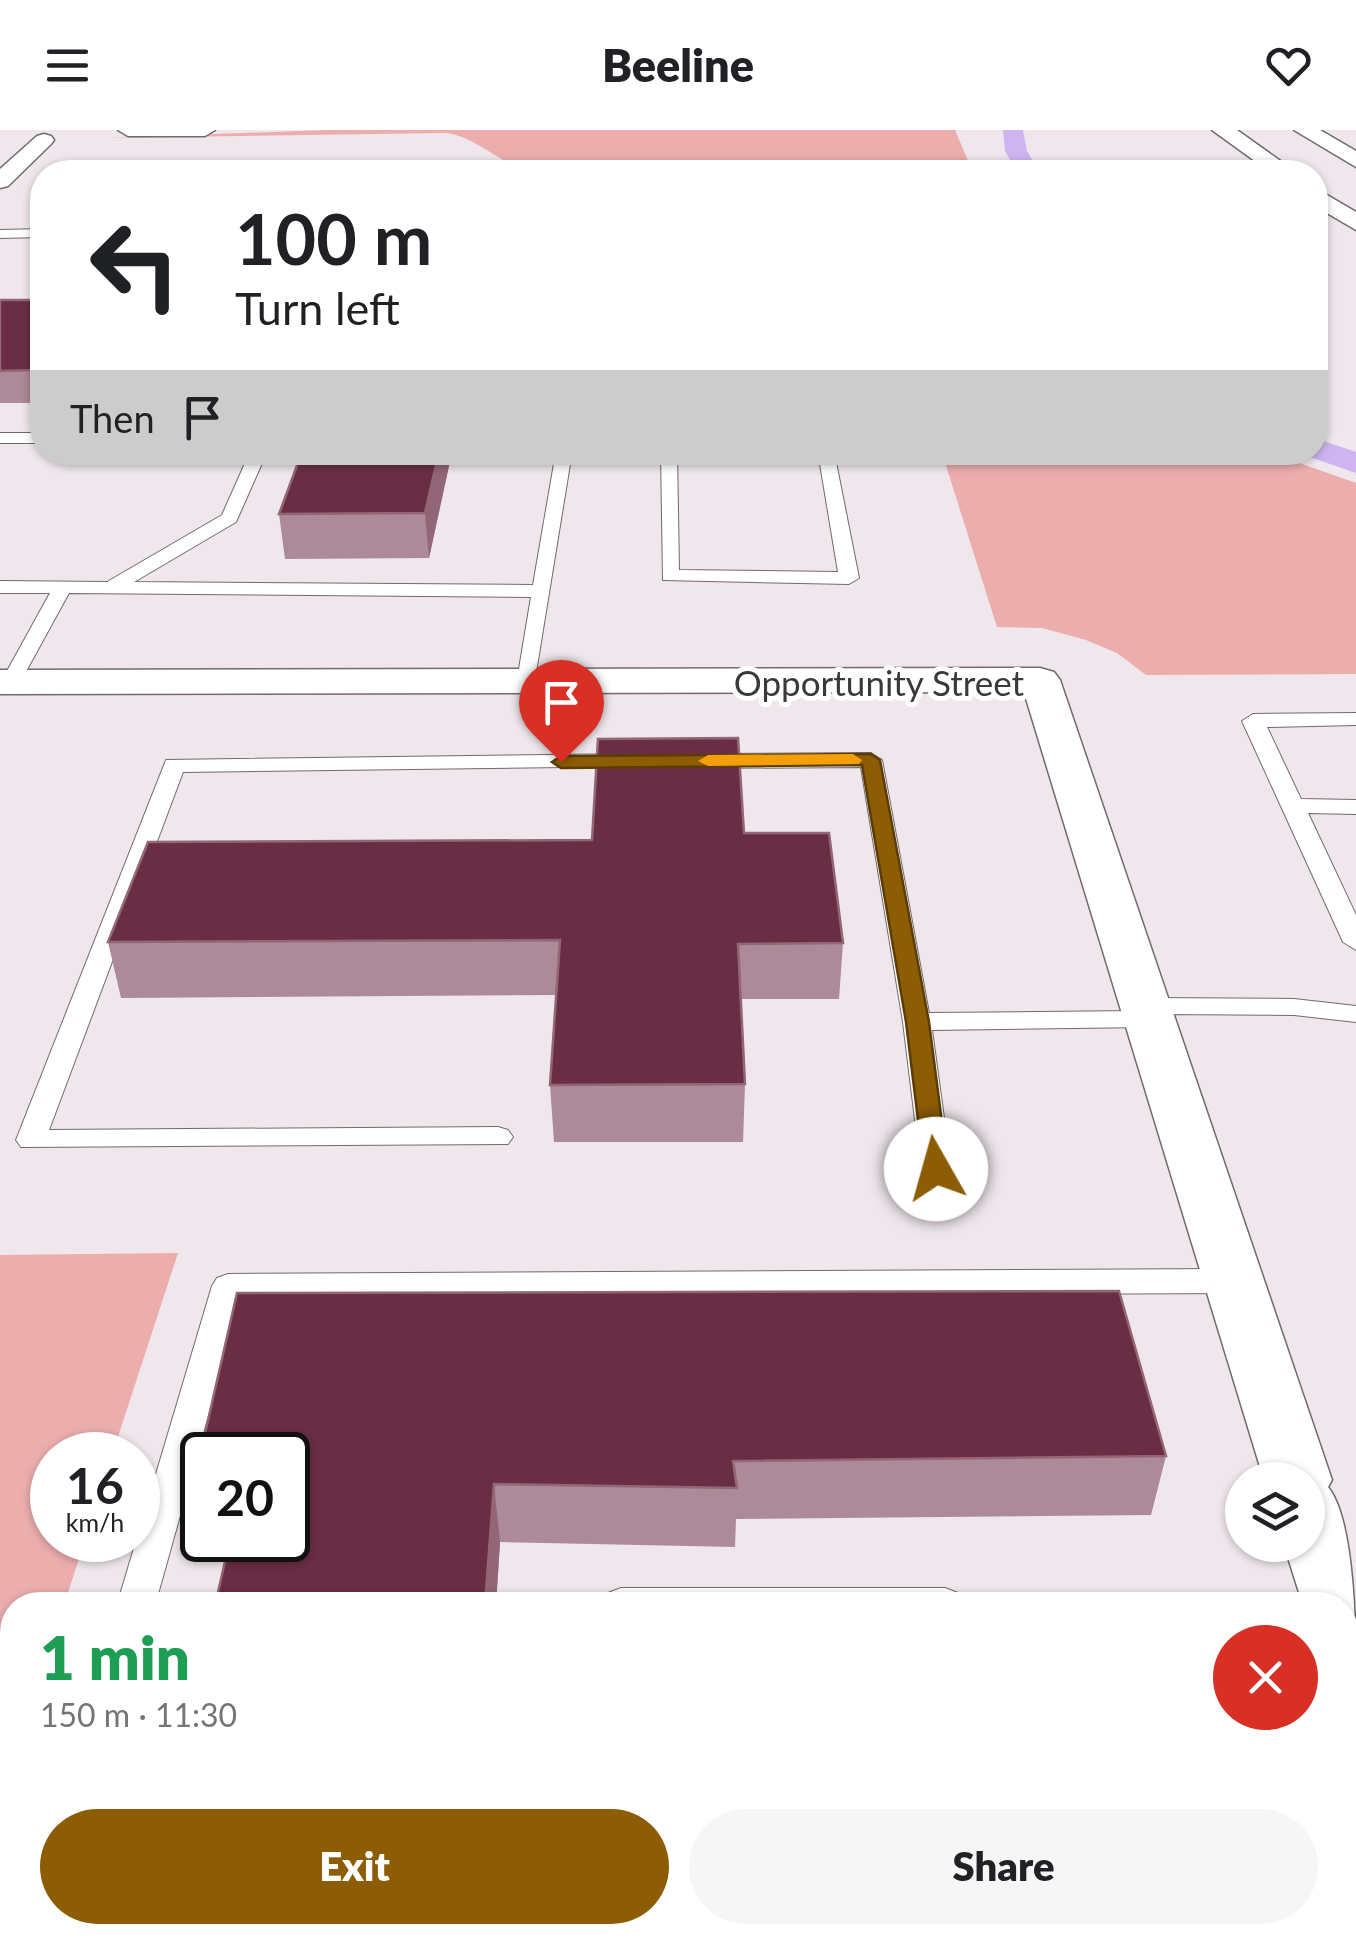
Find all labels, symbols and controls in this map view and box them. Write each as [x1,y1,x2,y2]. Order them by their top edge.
icon: menu [40,38,95,93]
text: Beeline [602,38,754,92]
icon: heart [1261,38,1316,93]
text: 100 m [235,196,432,280]
icon: left [70,200,200,330]
text: Turn left [235,281,400,335]
icon: arrive [175,390,230,445]
text: Then [70,395,155,441]
pin [519,660,604,763]
street label: Opportunity Street [734,661,1025,703]
icon: arrive [534,675,589,730]
position arrow [884,1117,988,1221]
speed limit sign: 20 [180,1432,310,1562]
text: 16 [66,1455,124,1515]
map controls [1225,1462,1325,1562]
button: layers [1225,1462,1325,1562]
text: km/h [66,1507,124,1537]
text: 1 min [40,1621,190,1693]
button: close [1213,1625,1318,1730]
text: 150 m · 11:30 [40,1695,237,1734]
button: Exit [40,1809,669,1924]
button: Share [689,1809,1318,1924]

